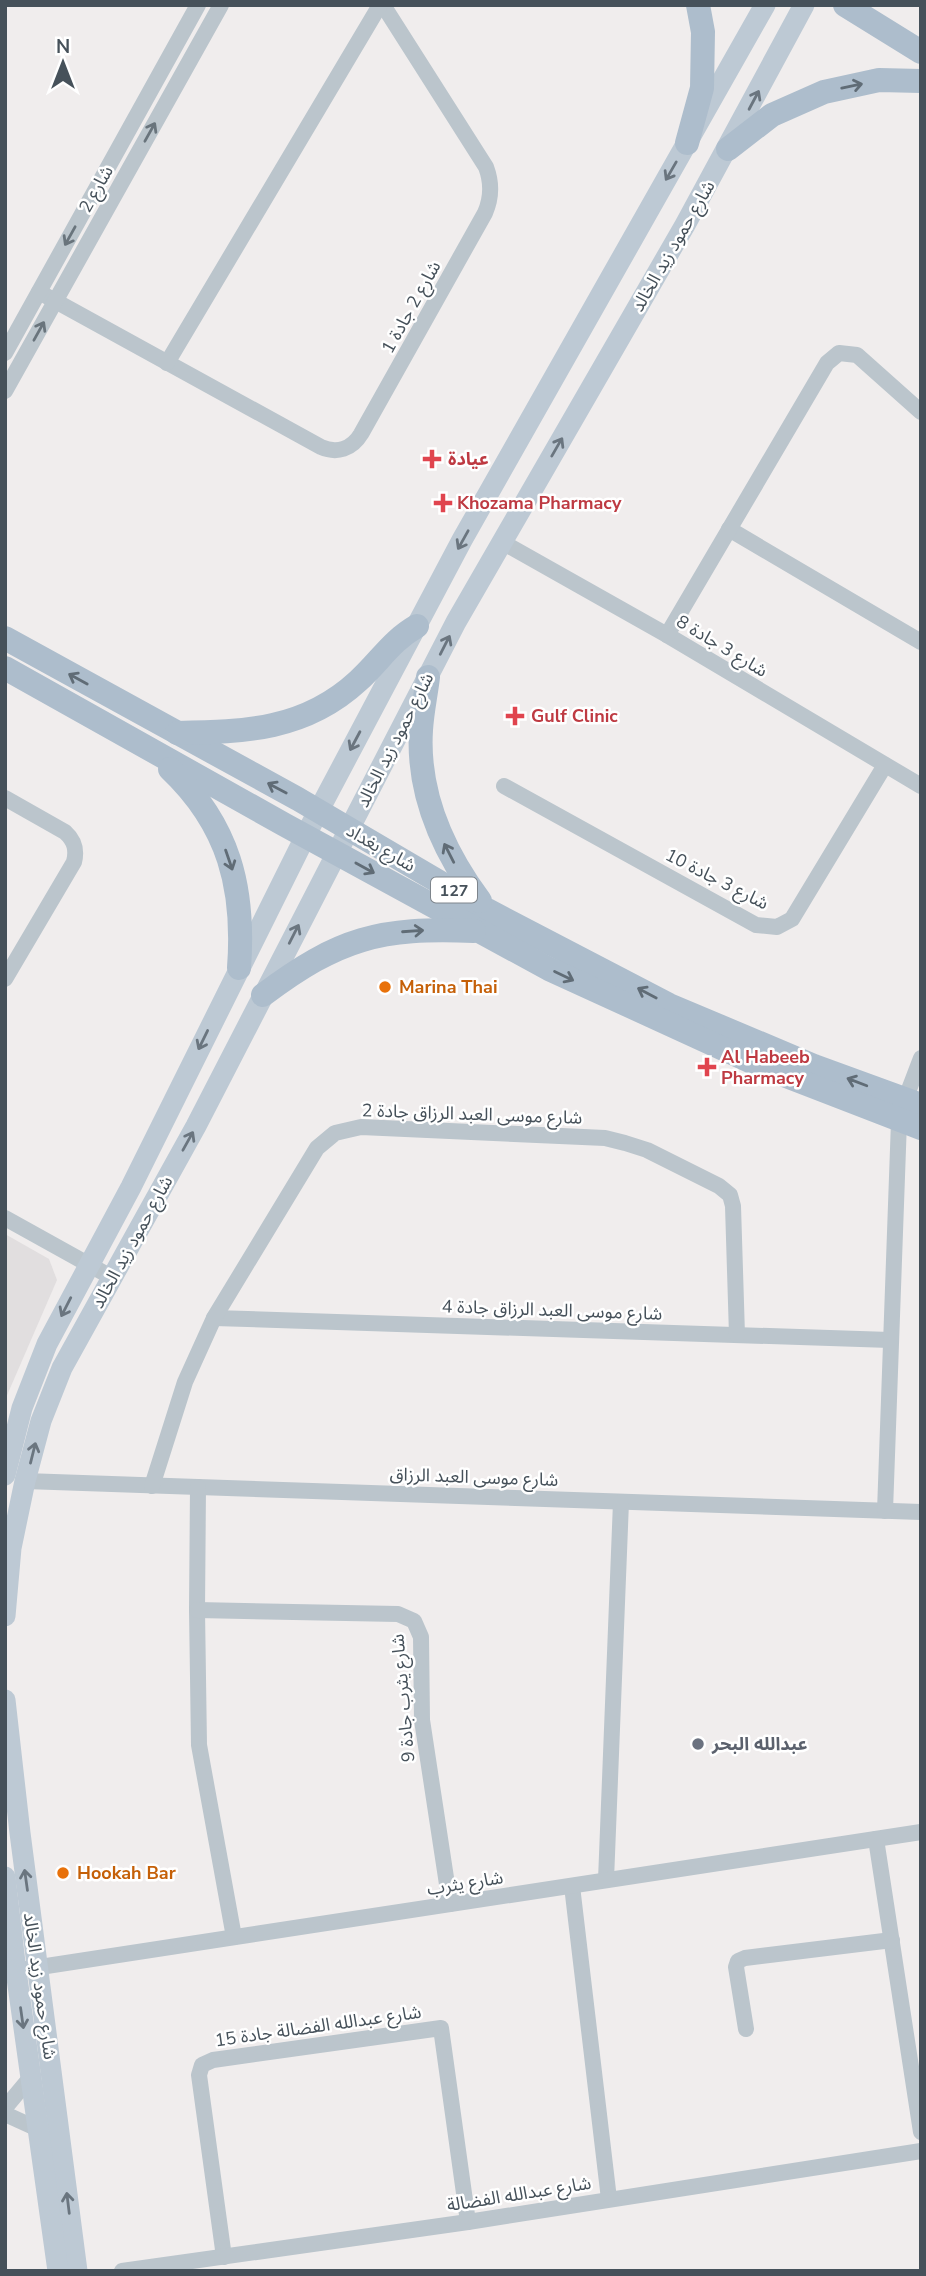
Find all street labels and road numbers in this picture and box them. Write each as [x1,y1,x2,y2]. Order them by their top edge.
street label: شارع 2 [73,161,120,218]
street label: شارع حمود زيد الخالد [626,176,722,317]
street label: شارع 2 جادة 1 [376,256,448,359]
street label: شارع 3 جادة 8 [671,609,772,684]
street label: شارع حمود زيد الخالد [351,669,441,812]
street label: شارع بغداد [341,819,420,879]
street label: شارع 3 جادة 10 [660,843,773,917]
road number: 127 [431,877,477,902]
street label: شارع موسى العبد الرزاق جادة 2 [361,1098,583,1132]
street label: شارع حمود زيد الخالد [86,1171,180,1314]
street label: شارع موسى العبد الرزاق جادة 4 [441,1294,663,1328]
street label: شارع موسى العبد الرزاق [389,1462,559,1494]
street label: شارع يثرب جادة 9 [385,1633,423,1763]
street label: شارع يثرب [425,1865,505,1903]
street label: شارع حمود زيد الخالد [16,1911,62,2061]
street label: شارع عبدالله الفضالة جادة 15 [213,2000,423,2054]
street label: شارع عبدالله الفضالة [445,2171,593,2219]

